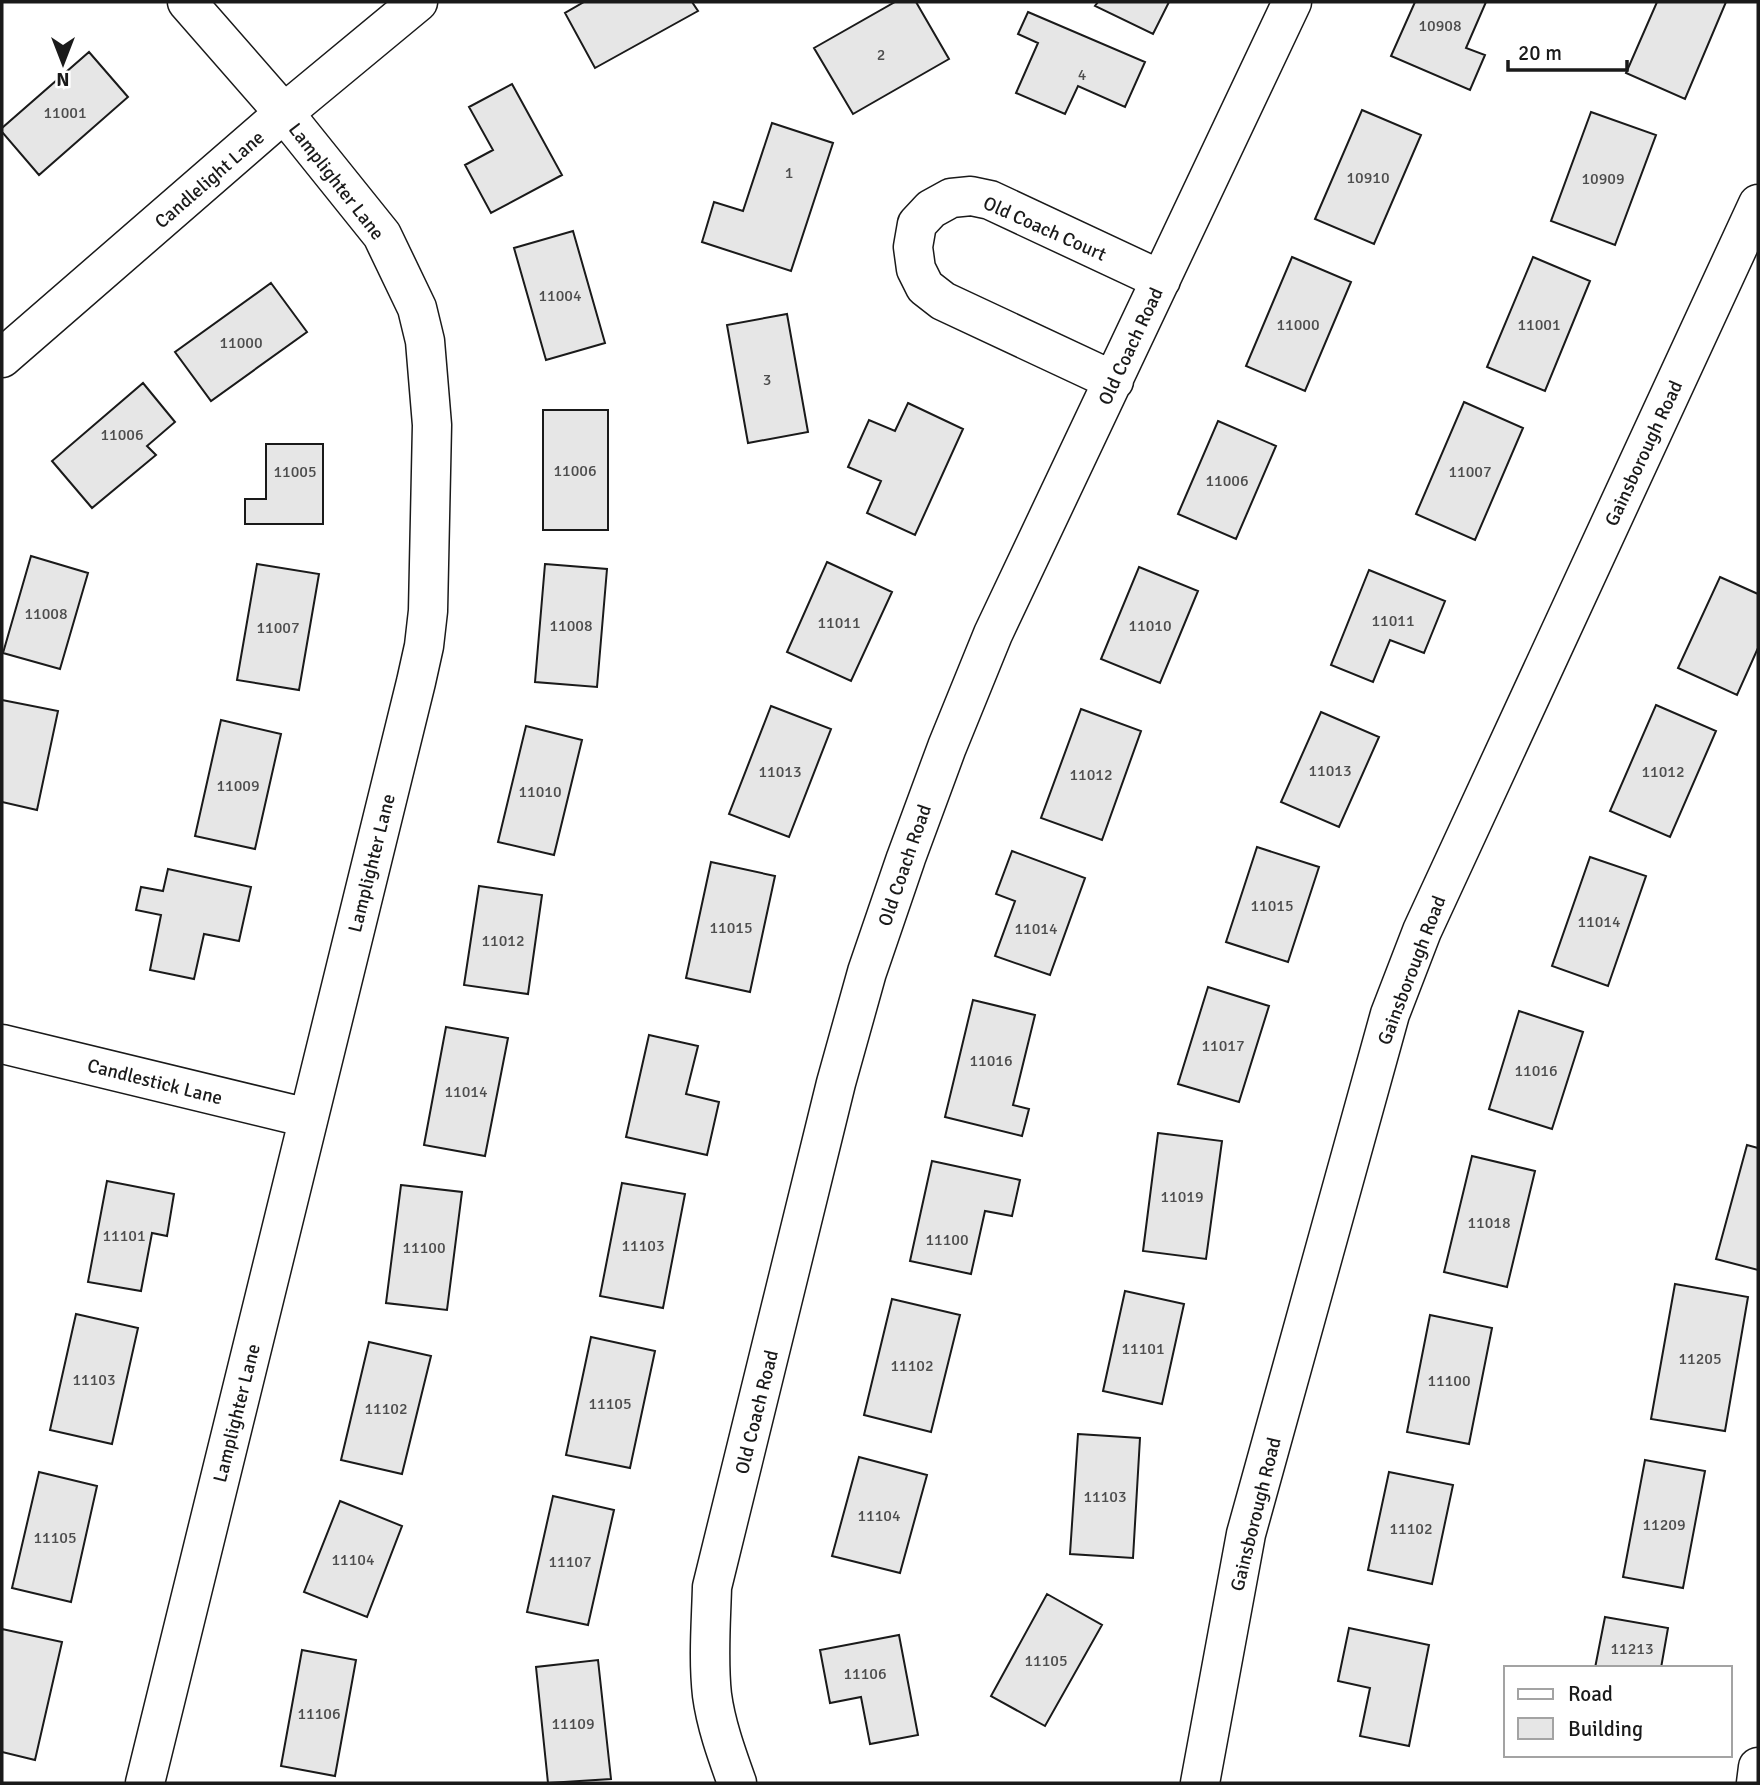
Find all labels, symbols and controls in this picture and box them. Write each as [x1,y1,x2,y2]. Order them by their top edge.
house number: 10908 [1418,16,1462,36]
north arrow [28,28,98,98]
scale bar [1508,28,1627,72]
text: 20 m [1518,40,1562,66]
house number: 2 [877,45,885,65]
house number: 4 [1078,65,1087,85]
text: N [56,67,70,91]
house number: 11001 [43,103,87,123]
street label: Lamplighter Lane [283,118,389,245]
street label: Candlelight Lane [150,126,269,234]
house number: 1 [785,163,793,183]
house number: 10910 [1346,168,1390,188]
house number: 10909 [1581,169,1625,189]
street label: Old Coach Court [979,191,1110,267]
street label: Old Coach Road [1093,284,1169,409]
house number: 11004 [538,286,582,306]
house number: 11000 [1276,315,1320,335]
house number: 11001 [1517,315,1561,335]
house number: 11000 [219,333,263,353]
house number: 3 [763,370,771,390]
street label: Gainsborough Road [1600,377,1688,530]
house number: 11006 [100,425,144,445]
house number: 11006 [553,461,597,481]
house number: 11005 [273,462,317,482]
house number: 11007 [1448,462,1492,482]
house number: 11006 [1205,471,1249,491]
house number: 11008 [24,604,68,624]
house number: 11011 [1371,611,1415,631]
house number: 11011 [817,613,861,633]
house number: 11008 [549,616,593,636]
house number: 11010 [1128,616,1172,636]
house number: 11007 [256,618,300,638]
house number: 11013 [1308,761,1352,781]
house number: 11013 [758,762,802,782]
house number: 11012 [1641,762,1685,782]
house number: 11012 [1069,765,1113,785]
house number: 11009 [216,776,260,796]
house number: 11010 [518,782,562,802]
street label: Lamplighter Lane [343,791,401,935]
street label: Old Coach Road [873,801,937,929]
street label: Gainsborough Road [1372,892,1451,1048]
house number: 11015 [1250,896,1294,916]
house number: 11014 [1577,912,1621,932]
house number: 11015 [709,918,753,938]
house number: 11014 [1014,919,1058,939]
house number: 11012 [481,931,525,951]
house number: 11017 [1201,1036,1245,1056]
house number: 11016 [969,1051,1013,1071]
street label: Candlestick Lane [85,1054,225,1110]
house number: 11016 [1514,1061,1558,1081]
house number: 11014 [444,1082,488,1102]
house number: 11019 [1160,1187,1204,1207]
house number: 11018 [1467,1213,1511,1233]
house number: 11101 [102,1226,146,1246]
house number: 11100 [925,1230,969,1250]
house number: 11103 [621,1236,665,1256]
house number: 11100 [402,1238,446,1258]
house number: 11101 [1121,1339,1165,1359]
street label: Lamplighter Lane [208,1341,266,1485]
street label: Old Coach Road [730,1348,784,1477]
house number: 11205 [1678,1349,1722,1369]
house number: 11102 [890,1356,934,1376]
house number: 11103 [72,1370,116,1390]
house number: 11100 [1427,1371,1471,1391]
house number: 11105 [588,1394,632,1414]
house number: 11102 [364,1399,408,1419]
street label: Gainsborough Road [1225,1435,1287,1594]
house number: 11103 [1083,1487,1127,1507]
house number: 11104 [857,1506,901,1526]
house number: 11209 [1642,1515,1686,1535]
house number: 11102 [1389,1519,1433,1539]
house number: 11105 [33,1528,77,1548]
house number: 11104 [331,1550,375,1570]
house number: 11107 [548,1552,592,1572]
house number: 11213 [1610,1639,1654,1659]
house number: 11105 [1024,1651,1068,1671]
house number: 11106 [843,1664,887,1684]
legend [1504,1666,1732,1757]
text: Road [1568,1681,1613,1707]
house number: 11106 [297,1704,341,1724]
house number: 11109 [551,1714,595,1734]
text: Building [1568,1716,1643,1742]

